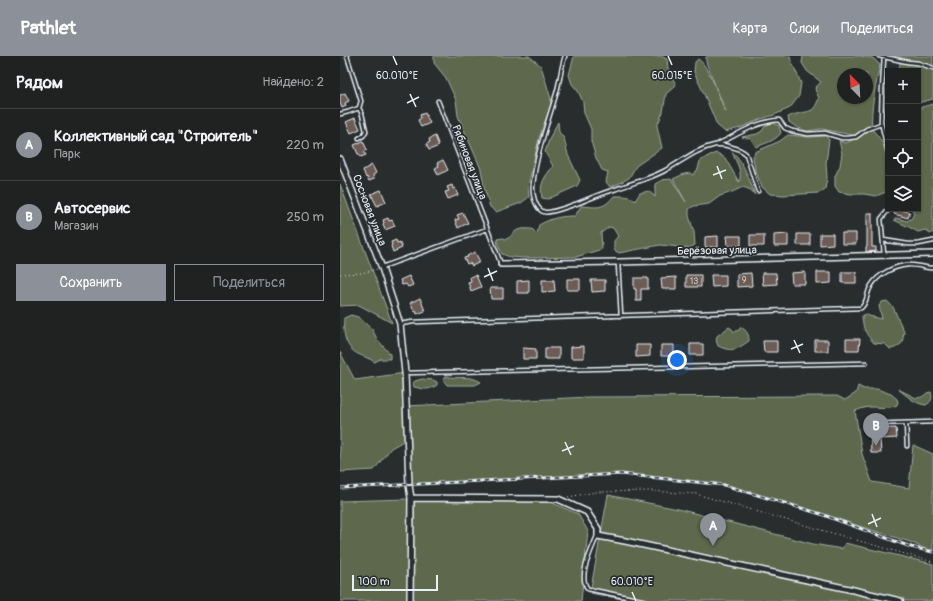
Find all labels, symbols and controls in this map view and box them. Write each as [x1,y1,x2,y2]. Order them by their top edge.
text: Pathlet [20,16,76,40]
text: Карта [733,20,767,37]
text: Слои [789,20,819,37]
text: Поделиться [841,20,913,37]
north arrow [837,68,873,104]
map controls [885,68,921,212]
button: + [885,68,921,104]
text: 60.010°E [376,70,418,82]
text: 60.015°E [652,70,692,82]
text: Рядом [16,72,63,93]
text: Найдено: 2 [262,74,324,90]
button: − [885,104,921,140]
street label: Рябиновая улица [449,123,490,201]
text: Коллективный сад "Строитель" [54,127,258,146]
text: A [25,137,33,153]
text: 220 m [286,137,324,153]
button: locate [885,140,921,176]
text: Парк [54,146,81,162]
street label: Сосновая улица [350,173,389,248]
button: layers [885,176,921,212]
text: Автосервис [54,199,130,218]
text: B [25,209,33,225]
text: 250 m [286,209,324,225]
text: Магазин [54,218,98,234]
street label: Берёзовая улица [677,243,757,258]
button: Сохранить [16,264,166,301]
button: Поделиться [174,264,324,301]
house number: 9 [742,275,747,286]
house number: 13 [690,276,698,287]
your location [667,350,687,370]
pin: B [863,413,889,446]
pin: A [700,513,726,546]
scale bar [352,573,438,592]
text: 100 m [358,575,389,588]
text: 60.010°E [611,576,653,588]

